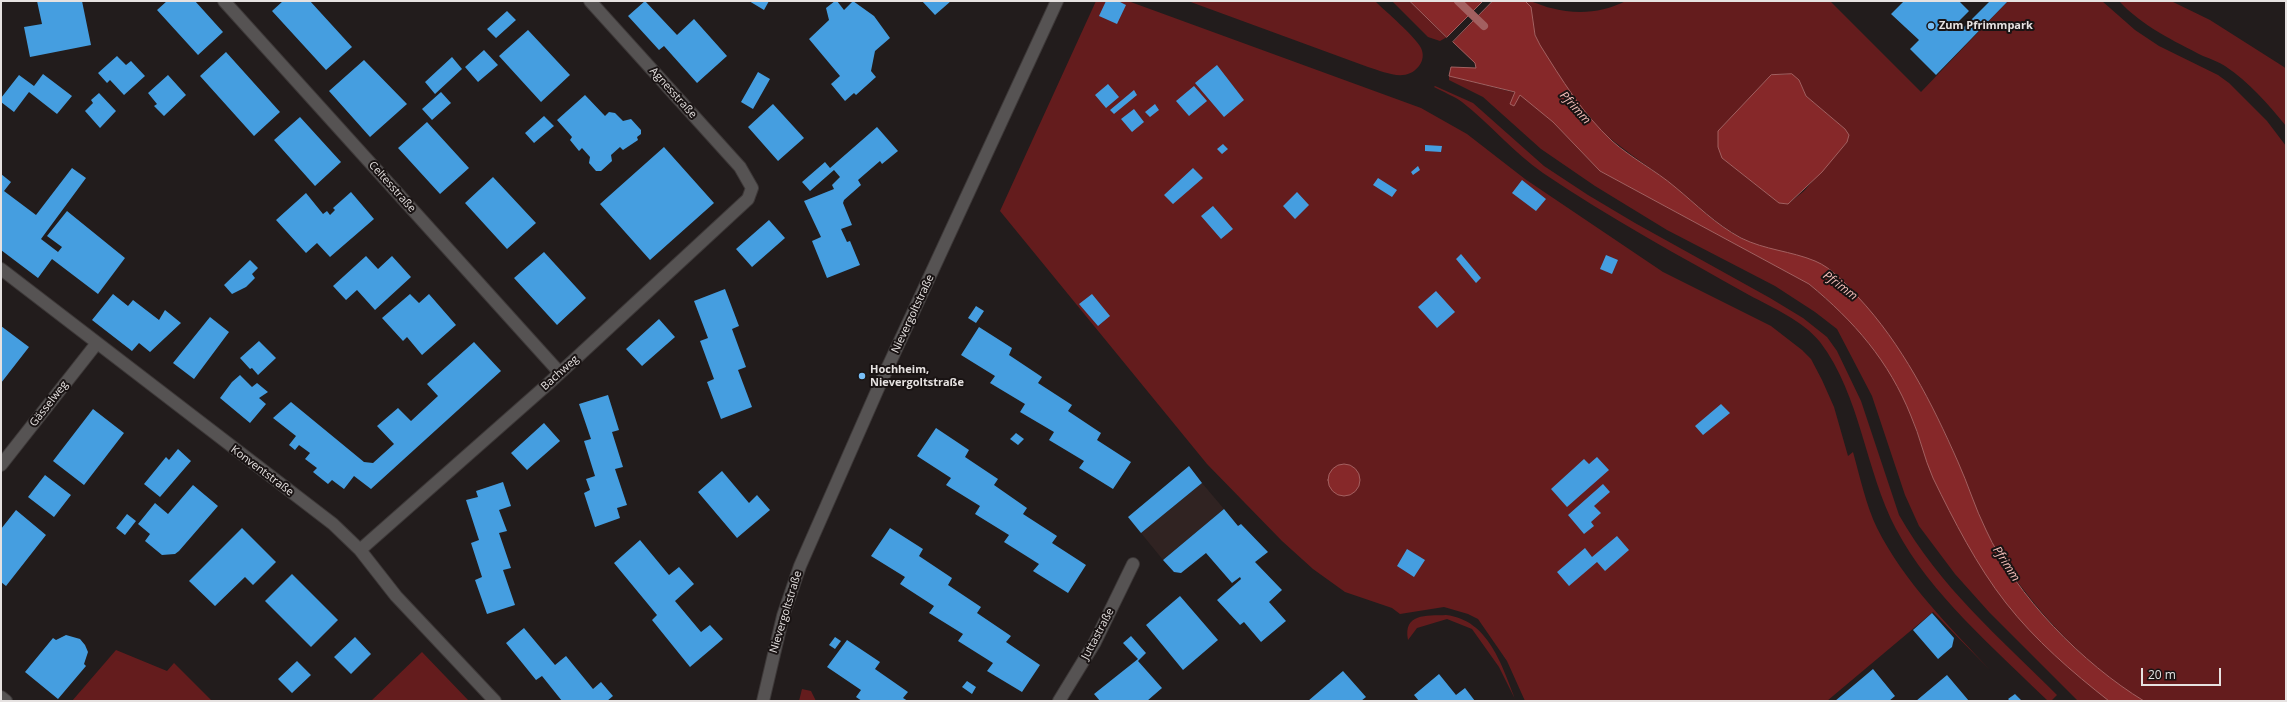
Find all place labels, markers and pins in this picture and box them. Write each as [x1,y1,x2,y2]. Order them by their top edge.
place label: Zum Pfrimmpark [1939,19,2033,33]
marker: Zum Pfrimmpark [1926,21,1936,31]
place label: Hochheim, Nievergoltstraße [870,363,964,389]
marker: Hochheim, Nievergoltstraße [857,371,867,381]

